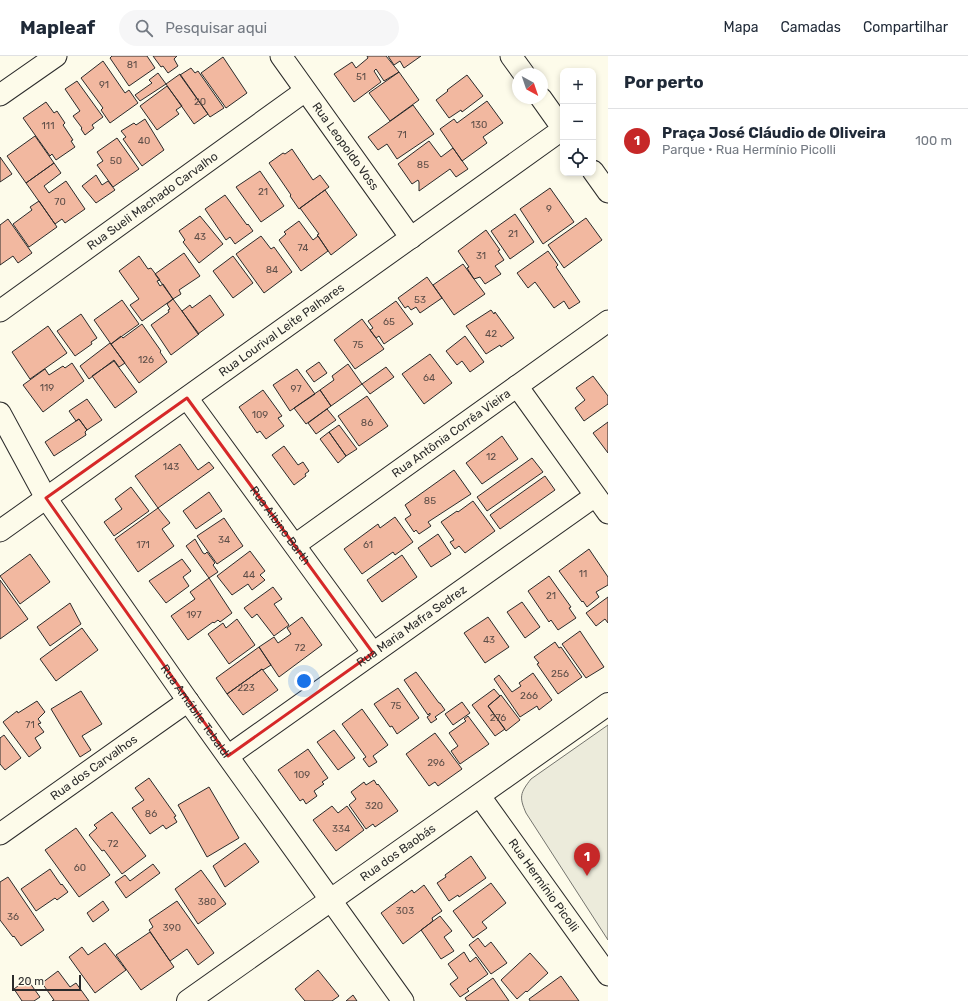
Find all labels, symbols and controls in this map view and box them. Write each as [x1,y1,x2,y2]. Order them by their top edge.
search box [119,10,399,46]
text: Mapleaf [20,16,95,39]
icon: search [133,17,155,39]
text: Pesquisar aqui [165,19,267,37]
text: Mapa [724,19,759,36]
text: Camadas [781,19,841,36]
text: Compartilhar [863,19,948,36]
house number: 81 [127,59,137,71]
north arrow [512,68,548,104]
map controls [560,68,596,176]
button: + [560,68,596,104]
house number: 51 [356,71,366,83]
text: Por perto [624,72,704,92]
house number: 91 [99,79,109,91]
house number: 20 [194,96,206,108]
street label: Rua Leopoldo Voss [309,100,382,193]
button: − [560,104,596,140]
house number: 130 [471,119,487,131]
house number: 111 [42,120,54,132]
text: Praça José Cláudio de Oliveira [662,124,886,142]
house number: 71 [397,129,407,141]
text: 1 [634,133,640,148]
text: 100 m [915,133,952,148]
house number: 40 [138,135,150,147]
button: locate [560,140,596,176]
text: Parque · Rua Hermínio Picolli [662,142,836,157]
street label: Rua Sueli Machado Carvalho [84,149,221,253]
house number: 50 [110,155,122,167]
house number: 85 [417,159,429,171]
house number: 21 [258,186,268,198]
house number: 70 [54,196,66,208]
house number: 9 [546,203,552,215]
house number: 21 [508,228,518,240]
house number: 43 [194,231,206,243]
house number: 74 [298,242,309,254]
house number: 31 [476,250,486,262]
house number: 84 [266,264,278,276]
street label: Rua Lourival Leite Palhares [216,280,347,379]
house number: 53 [414,294,426,306]
house number: 65 [383,316,395,328]
house number: 42 [485,328,497,340]
house number: 75 [352,339,364,351]
house number: 126 [138,354,154,366]
house number: 64 [423,372,435,384]
house number: 119 [40,382,54,394]
house number: 97 [290,383,302,395]
street label: Rua Antônia Corrêa Vieira [389,386,513,480]
house number: 109 [252,409,268,421]
house number: 86 [361,417,373,429]
house number: 12 [486,451,496,463]
house number: 143 [163,461,179,473]
street label: Rua Albino Barth [247,484,313,568]
house number: 85 [424,495,436,507]
house number: 34 [218,534,230,546]
house number: 171 [136,539,150,551]
house number: 61 [363,539,373,551]
house number: 11 [579,568,587,580]
house number: 44 [243,569,255,581]
street label: Rua Maria Mafra Sedrez [354,582,469,670]
house number: 21 [546,590,556,602]
house number: 197 [186,609,202,621]
house number: 43 [483,634,495,646]
house number: 72 [295,642,306,654]
street label: Rua Amábile Tebaldi [158,662,234,761]
house number: 256 [551,668,569,680]
your location [294,671,314,691]
house number: 223 [237,682,255,694]
house number: 266 [520,690,538,702]
house number: 75 [390,700,402,712]
house number: 276 [490,712,506,724]
house number: 71 [25,719,35,731]
street label: Rua dos Carvalhos [48,732,140,803]
house number: 296 [427,757,445,769]
house number: 109 [294,769,310,781]
house number: 320 [365,800,383,812]
house number: 86 [145,808,157,820]
street label: Rua dos Baobás [357,821,438,884]
house number: 334 [332,823,350,835]
street label: Rua Hermínio Picolli [506,836,582,935]
house number: 72 [108,838,119,850]
pin: 1 [574,843,600,876]
house number: 60 [74,862,86,874]
house number: 380 [198,896,216,908]
house number: 303 [396,905,414,917]
house number: 36 [7,911,19,923]
house number: 390 [163,922,181,934]
scale bar [12,973,81,992]
text: 20 m [18,975,44,988]

